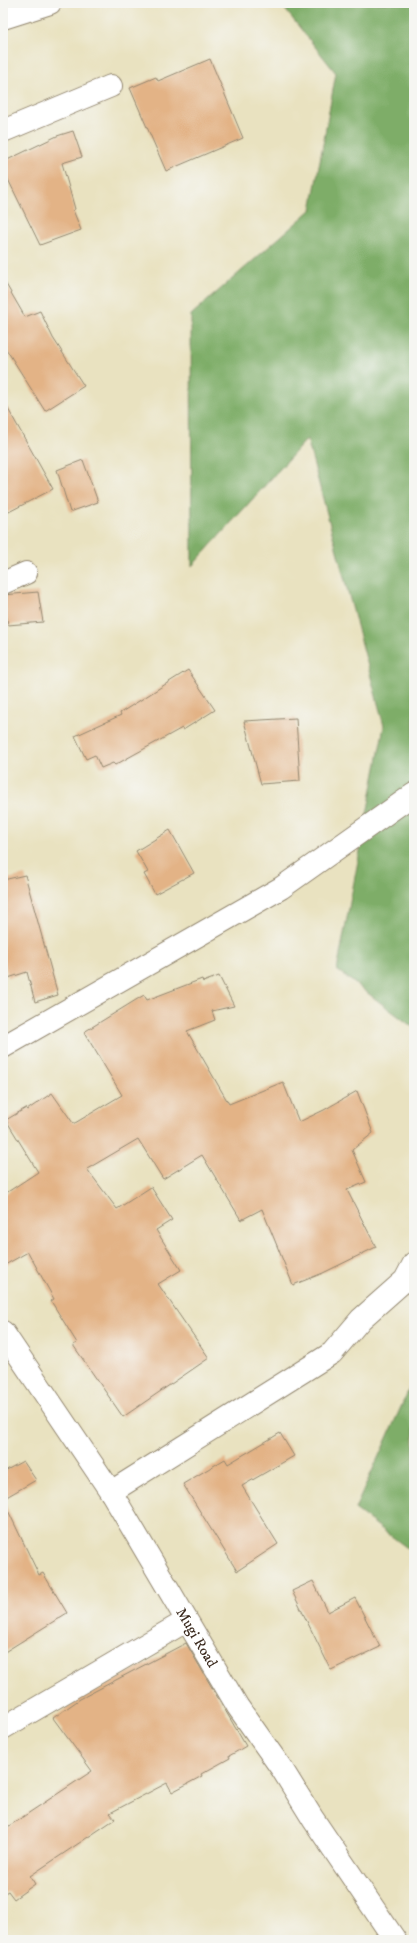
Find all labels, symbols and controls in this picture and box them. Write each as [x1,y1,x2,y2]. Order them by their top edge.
street label: Mugi Road [171,1604,222,1672]

